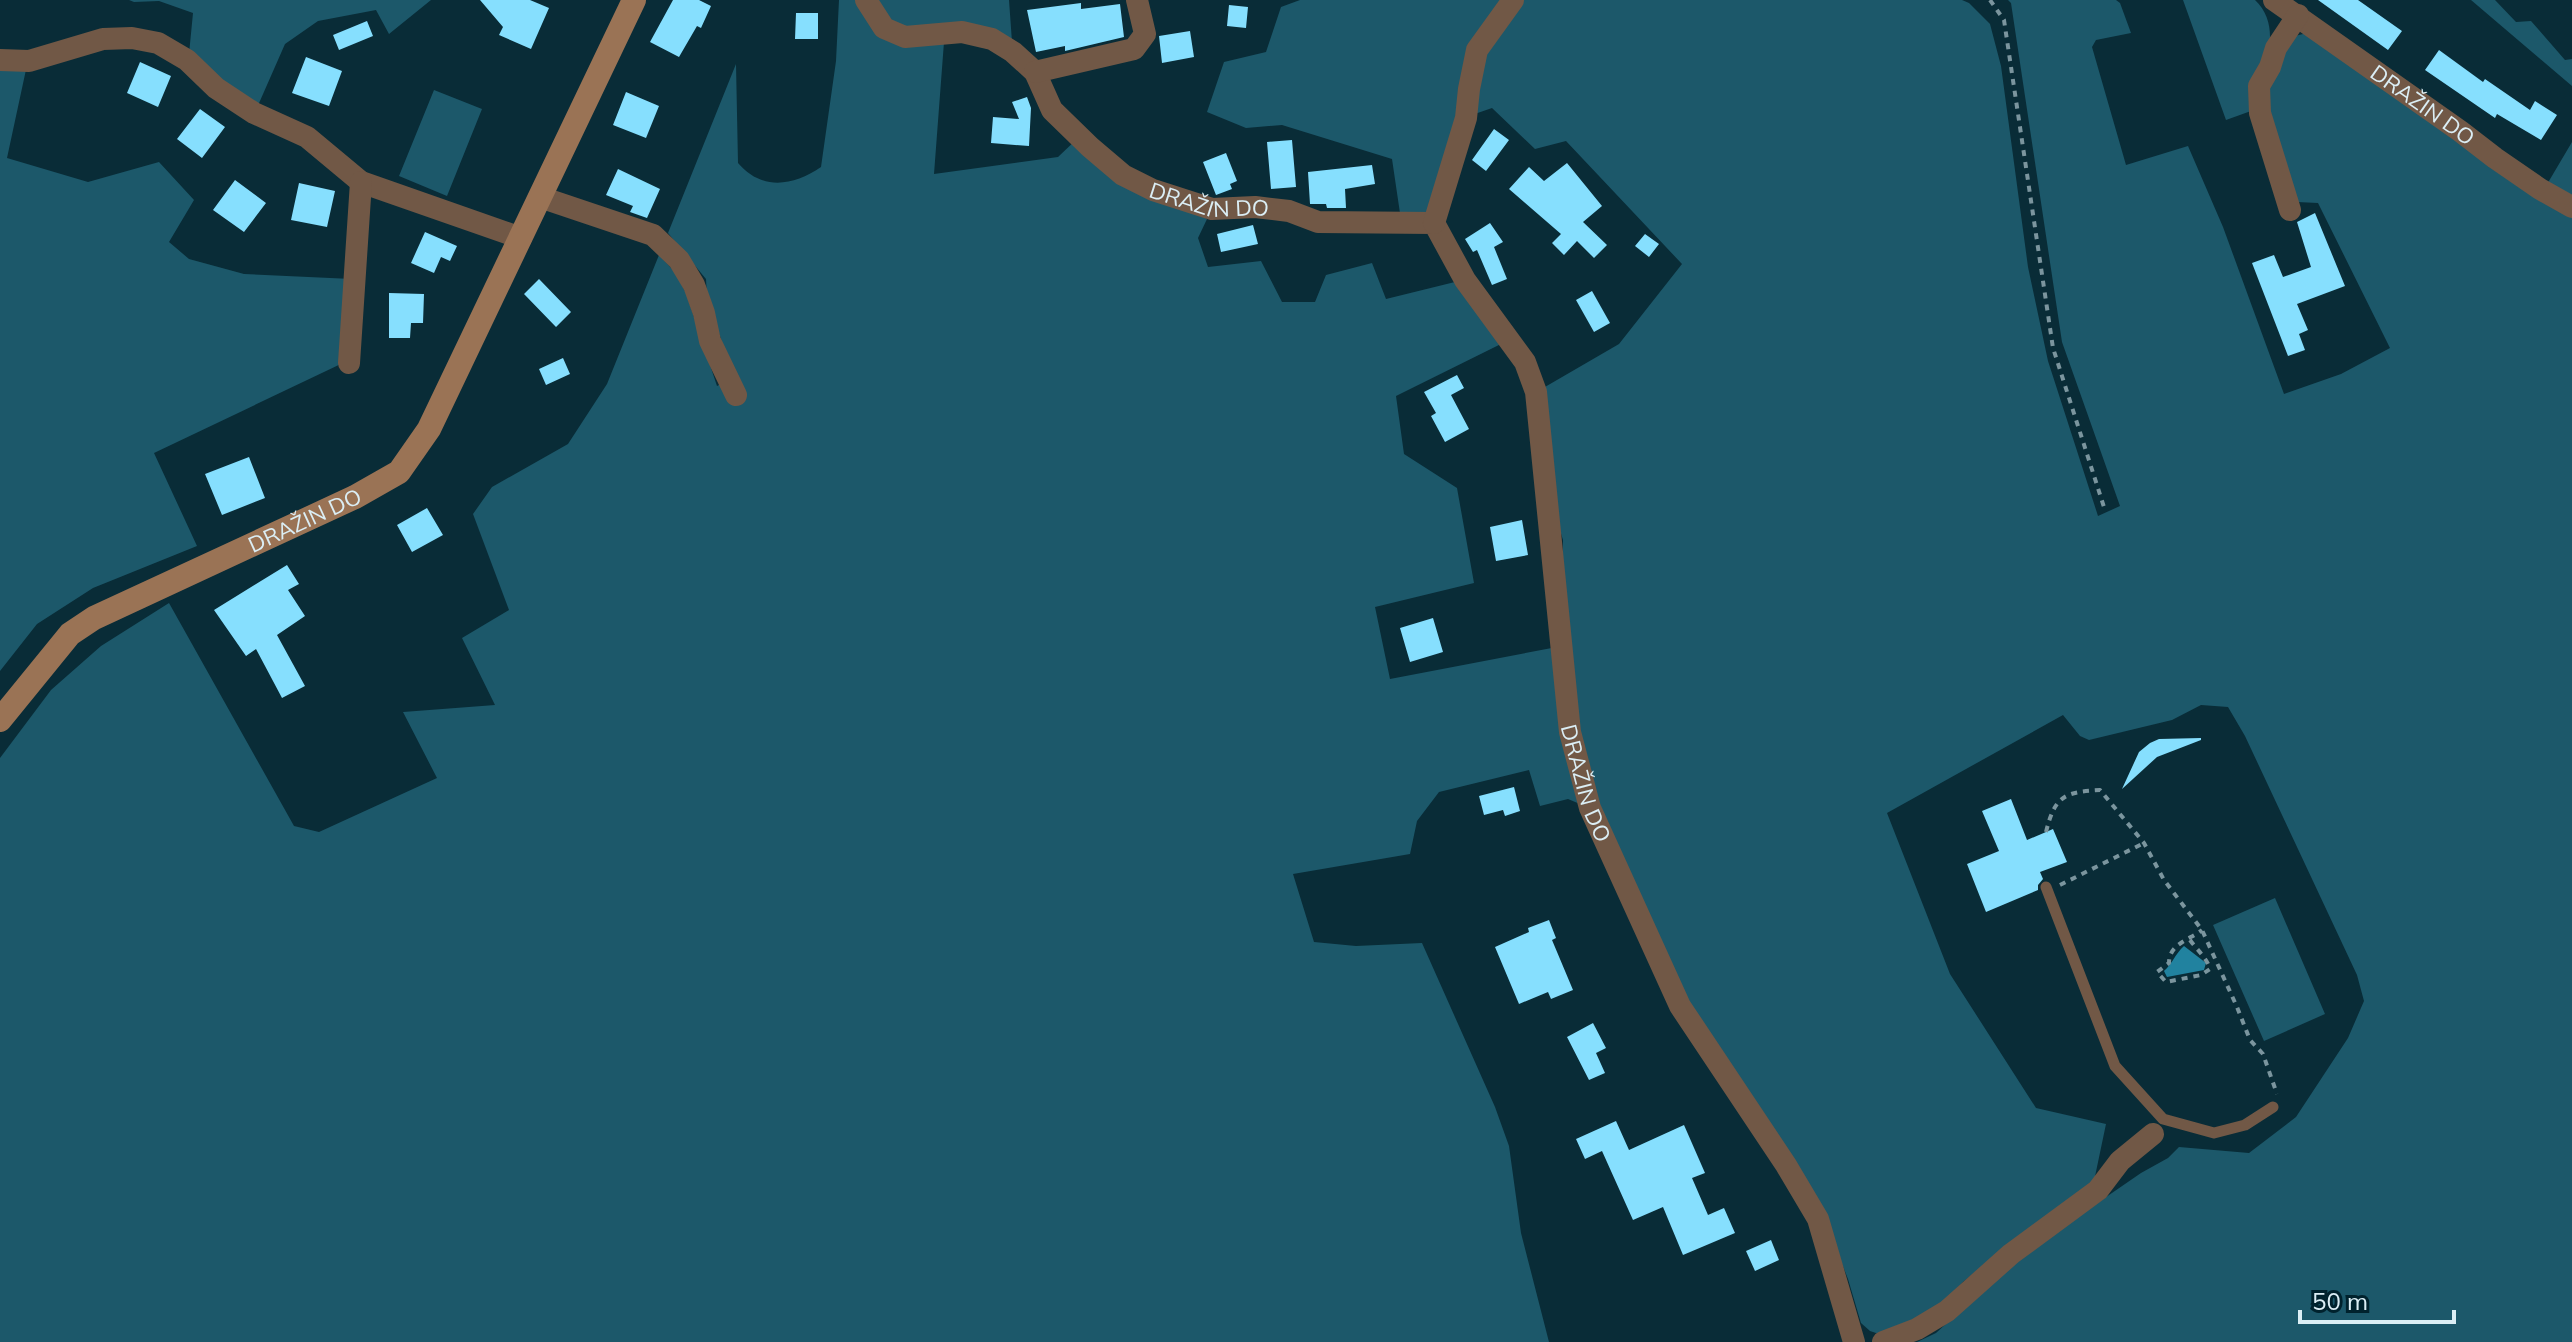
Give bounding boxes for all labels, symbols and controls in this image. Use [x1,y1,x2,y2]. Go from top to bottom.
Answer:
street label: DRAŽIN DO [2365,58,2481,151]
street label: DRAŽIN DO [1146,176,1270,223]
street label: DRAŽIN DO [244,482,366,559]
street label: DRAŽIN DO [1555,721,1618,846]
scale bar [2300,1274,2454,1324]
text: 50 m [2312,1286,2368,1316]

